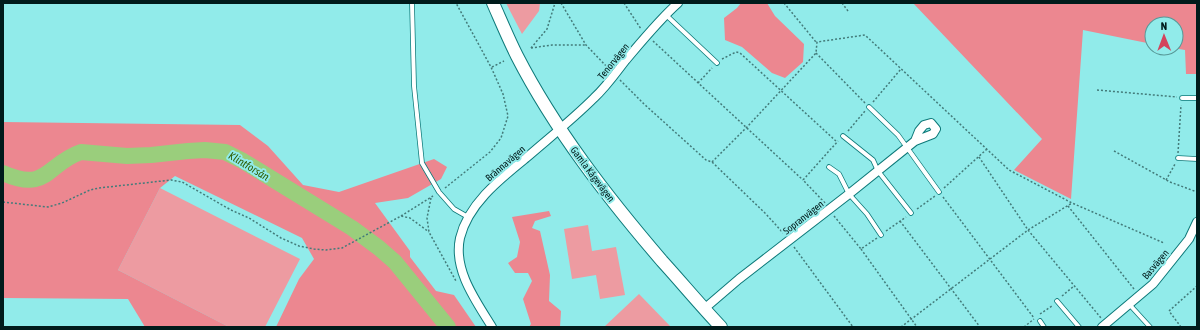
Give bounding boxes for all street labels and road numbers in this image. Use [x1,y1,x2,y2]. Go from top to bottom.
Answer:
street label: Tenorvägen [596,41,631,81]
street label: Brännavägen [483,143,527,183]
street label: Gamla Kågevägen [568,145,617,204]
street label: Sopranvägen [781,198,826,237]
street label: Basvägen [1140,247,1171,281]

